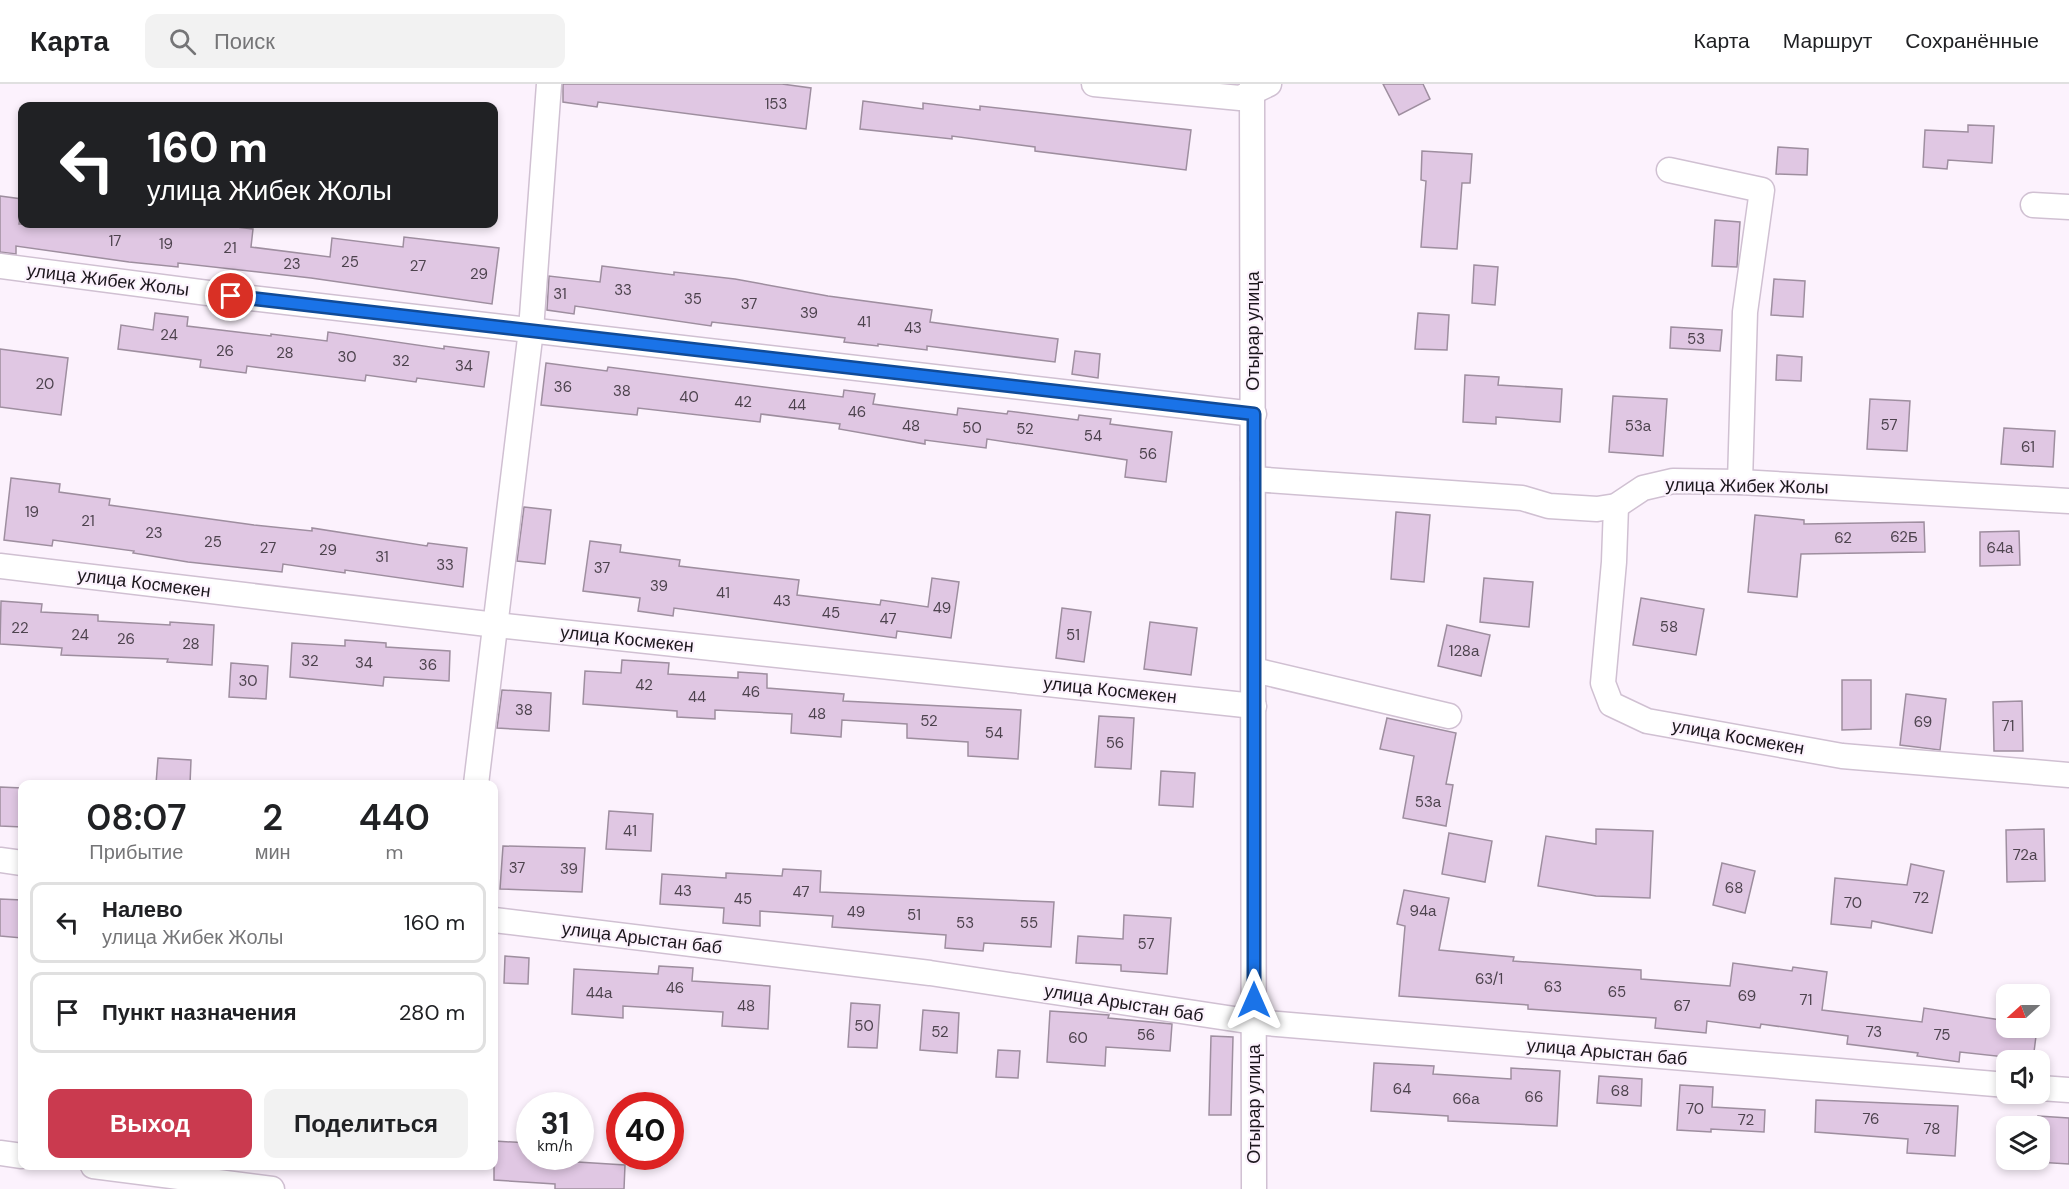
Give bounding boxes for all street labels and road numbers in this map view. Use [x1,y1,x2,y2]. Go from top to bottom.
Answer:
street label: улица Жибек Жолы [26,258,190,302]
street label: Отырар улица [1241,270,1265,391]
street label: улица Жибек Жолы [1665,473,1829,499]
street label: улица Космекен [76,563,212,603]
street label: улица Космекен [559,620,695,658]
street label: улица Космекен [1042,671,1178,709]
street label: улица Космекен [1670,714,1806,760]
street label: улица Арыстан баб [561,916,723,960]
street label: улица Арыстан баб [1042,979,1206,1027]
street label: улица Арыстан баб [1526,1033,1688,1071]
street label: Отырар улица [1242,1043,1266,1164]

